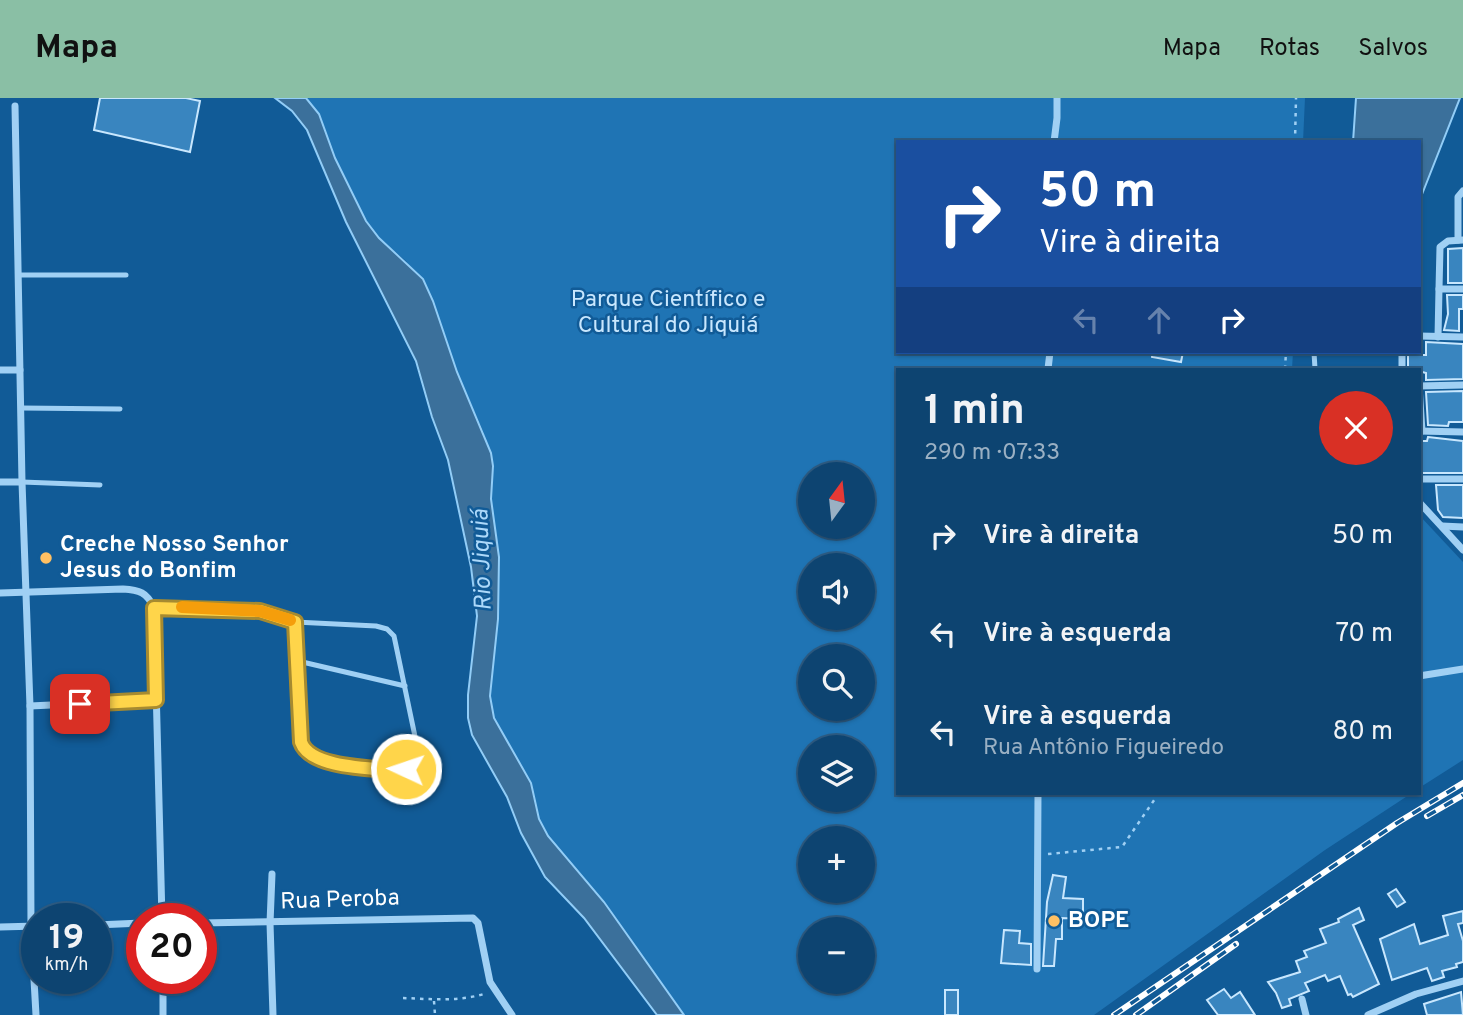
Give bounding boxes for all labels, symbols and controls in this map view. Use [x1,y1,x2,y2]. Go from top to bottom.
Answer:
text: Mapa [35,28,118,70]
text: Mapa [1163,34,1221,64]
text: Rotas [1259,34,1320,64]
text: Salvos [1358,34,1428,64]
text: 50 m [1039,163,1156,225]
icon: right [924,168,1015,259]
text: Vire à direita [1039,224,1220,264]
park label: Parque Científico e Cultural do Jiquiá [571,286,765,341]
icon: left [1067,301,1105,339]
icon: ahead [1140,301,1178,339]
icon: right [1213,301,1251,339]
text: 1 min [924,386,1025,439]
button: close [1319,391,1393,465]
text: 290 m · 07:33 [924,439,1060,468]
north arrow [798,462,875,539]
map controls [798,462,875,994]
water label: Rio Jiquiá [466,506,500,612]
icon: right [924,517,962,555]
text: Vire à direita [983,520,1139,553]
text: 50 m [1332,520,1393,553]
place label: Creche Nosso Senhor Jesus do Bonfim [60,531,289,586]
marker: Creche Nosso Senhor Jesus do Bonfim [38,550,54,566]
button: sound [798,553,875,630]
icon: left [924,615,962,653]
text: Vire à esquerda [983,618,1171,651]
text: 70 m [1335,618,1393,651]
button: search [798,644,875,721]
pin [50,674,110,734]
icon: arrive [61,685,99,723]
text: Vire à esquerda [983,701,1171,734]
icon: left [924,713,962,751]
text: 80 m [1333,716,1393,749]
position arrow [369,732,443,806]
text: Rua Antônio Figueiredo [983,734,1224,763]
button: layers [798,735,875,812]
button: + [798,826,875,903]
street label: Rua Peroba [280,884,400,918]
speed limit sign: 20 [126,903,217,994]
place label: BOPE [1068,907,1129,936]
marker: BOPE [1046,913,1062,929]
text: 19 [49,917,84,961]
button: − [798,917,875,994]
text: km/h [45,954,88,977]

